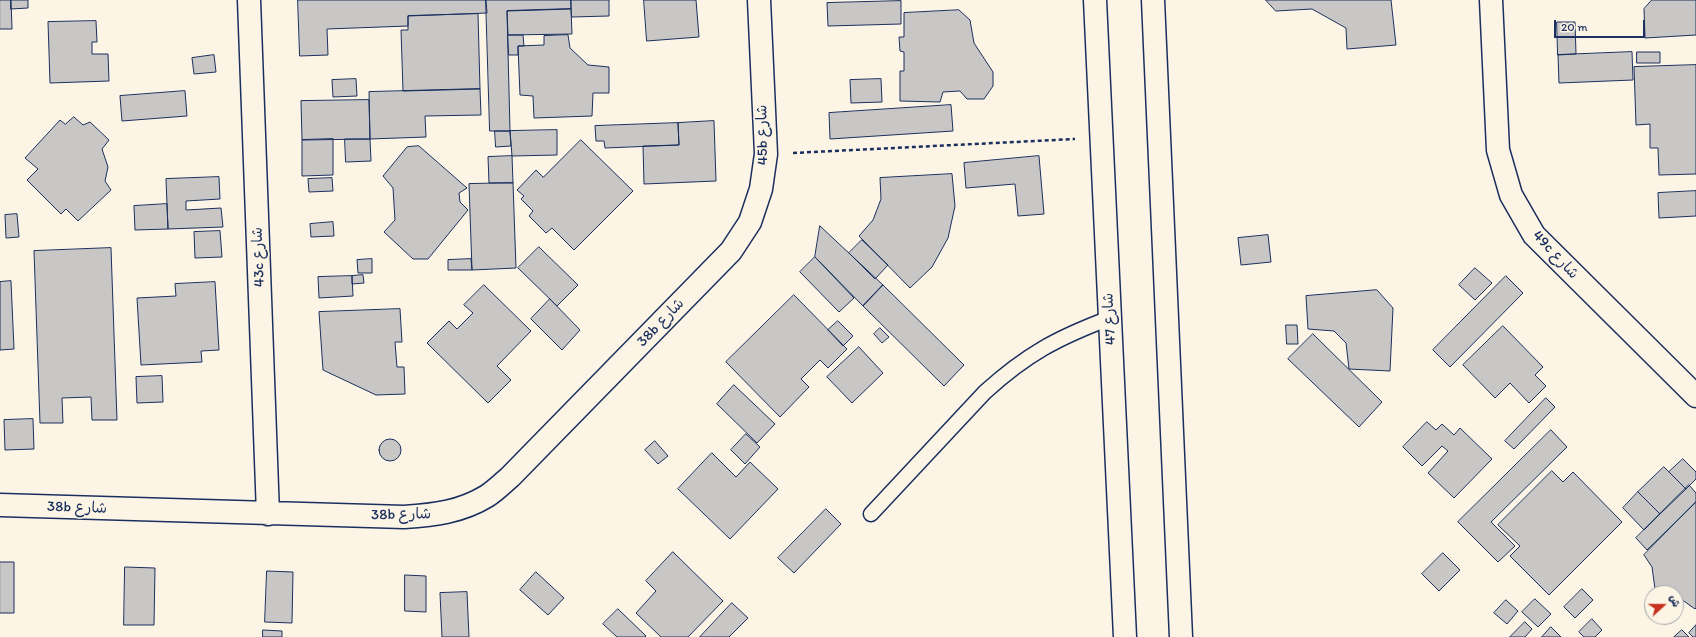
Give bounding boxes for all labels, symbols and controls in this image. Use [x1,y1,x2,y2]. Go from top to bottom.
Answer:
scale bar [1556,12,1647,38]
text: 20 m [1561,20,1588,34]
street label: 45b شارع [753,105,773,165]
street label: 43c شارع [249,227,269,287]
street label: 49c شارع [1528,227,1582,283]
street label: شارع 47 [1100,292,1120,346]
street label: 38b شارع [634,295,688,351]
street label: 38b شارع [47,498,107,518]
street label: 38b شارع [371,505,431,525]
north arrow [1644,585,1684,625]
text: ش [1666,593,1683,609]

